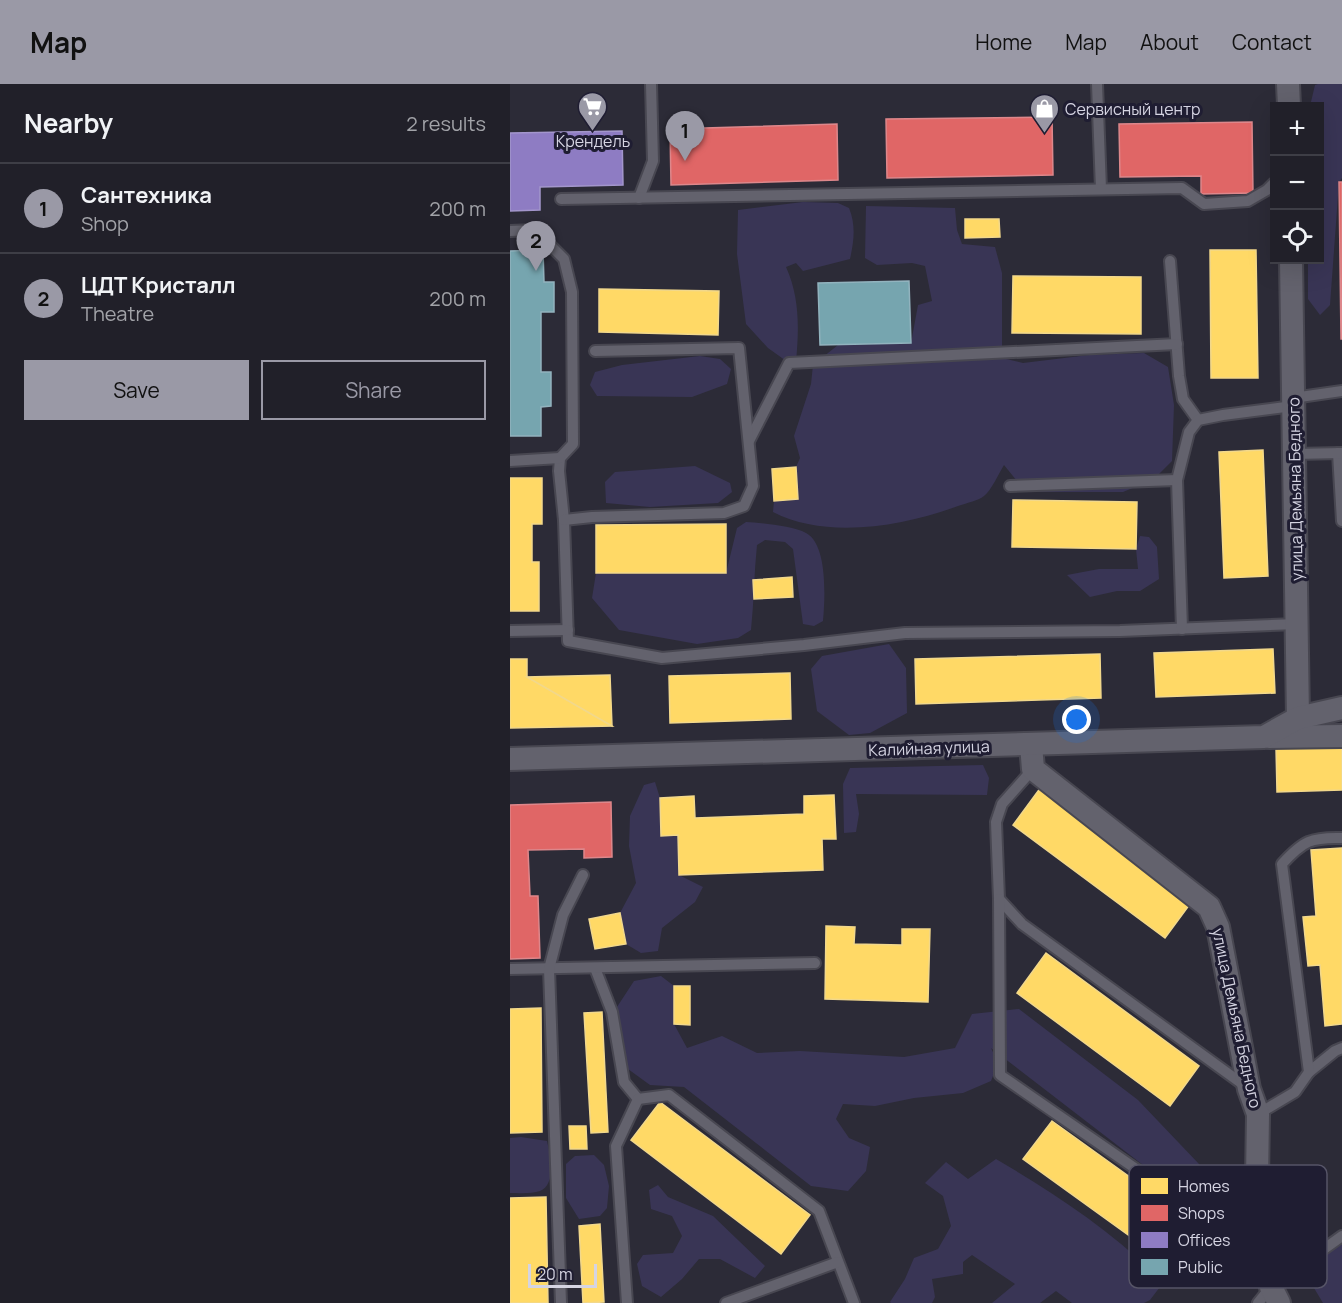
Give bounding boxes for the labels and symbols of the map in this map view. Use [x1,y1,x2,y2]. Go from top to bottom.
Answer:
supermarket icon: Крендель [577,90,609,132]
shop icon: Сервисный центр [1028,93,1060,135]
place label: Сервисный центр [1065,98,1201,120]
pin: 1 [666,112,705,161]
place label: Крендель [556,130,630,152]
pin: 2 [516,222,556,271]
street label: улица Демьяна Бедного [1282,397,1308,581]
your location [1062,705,1091,734]
street label: Калийная улица [868,735,990,761]
street label: улица Демьяна Бедного [1207,926,1267,1110]
legend [1129,1165,1327,1288]
text: Homes [1178,1175,1230,1197]
text: Shops [1178,1202,1225,1224]
text: Offices [1178,1229,1231,1251]
text: Public [1178,1256,1223,1278]
scale bar [528,1261,597,1288]

